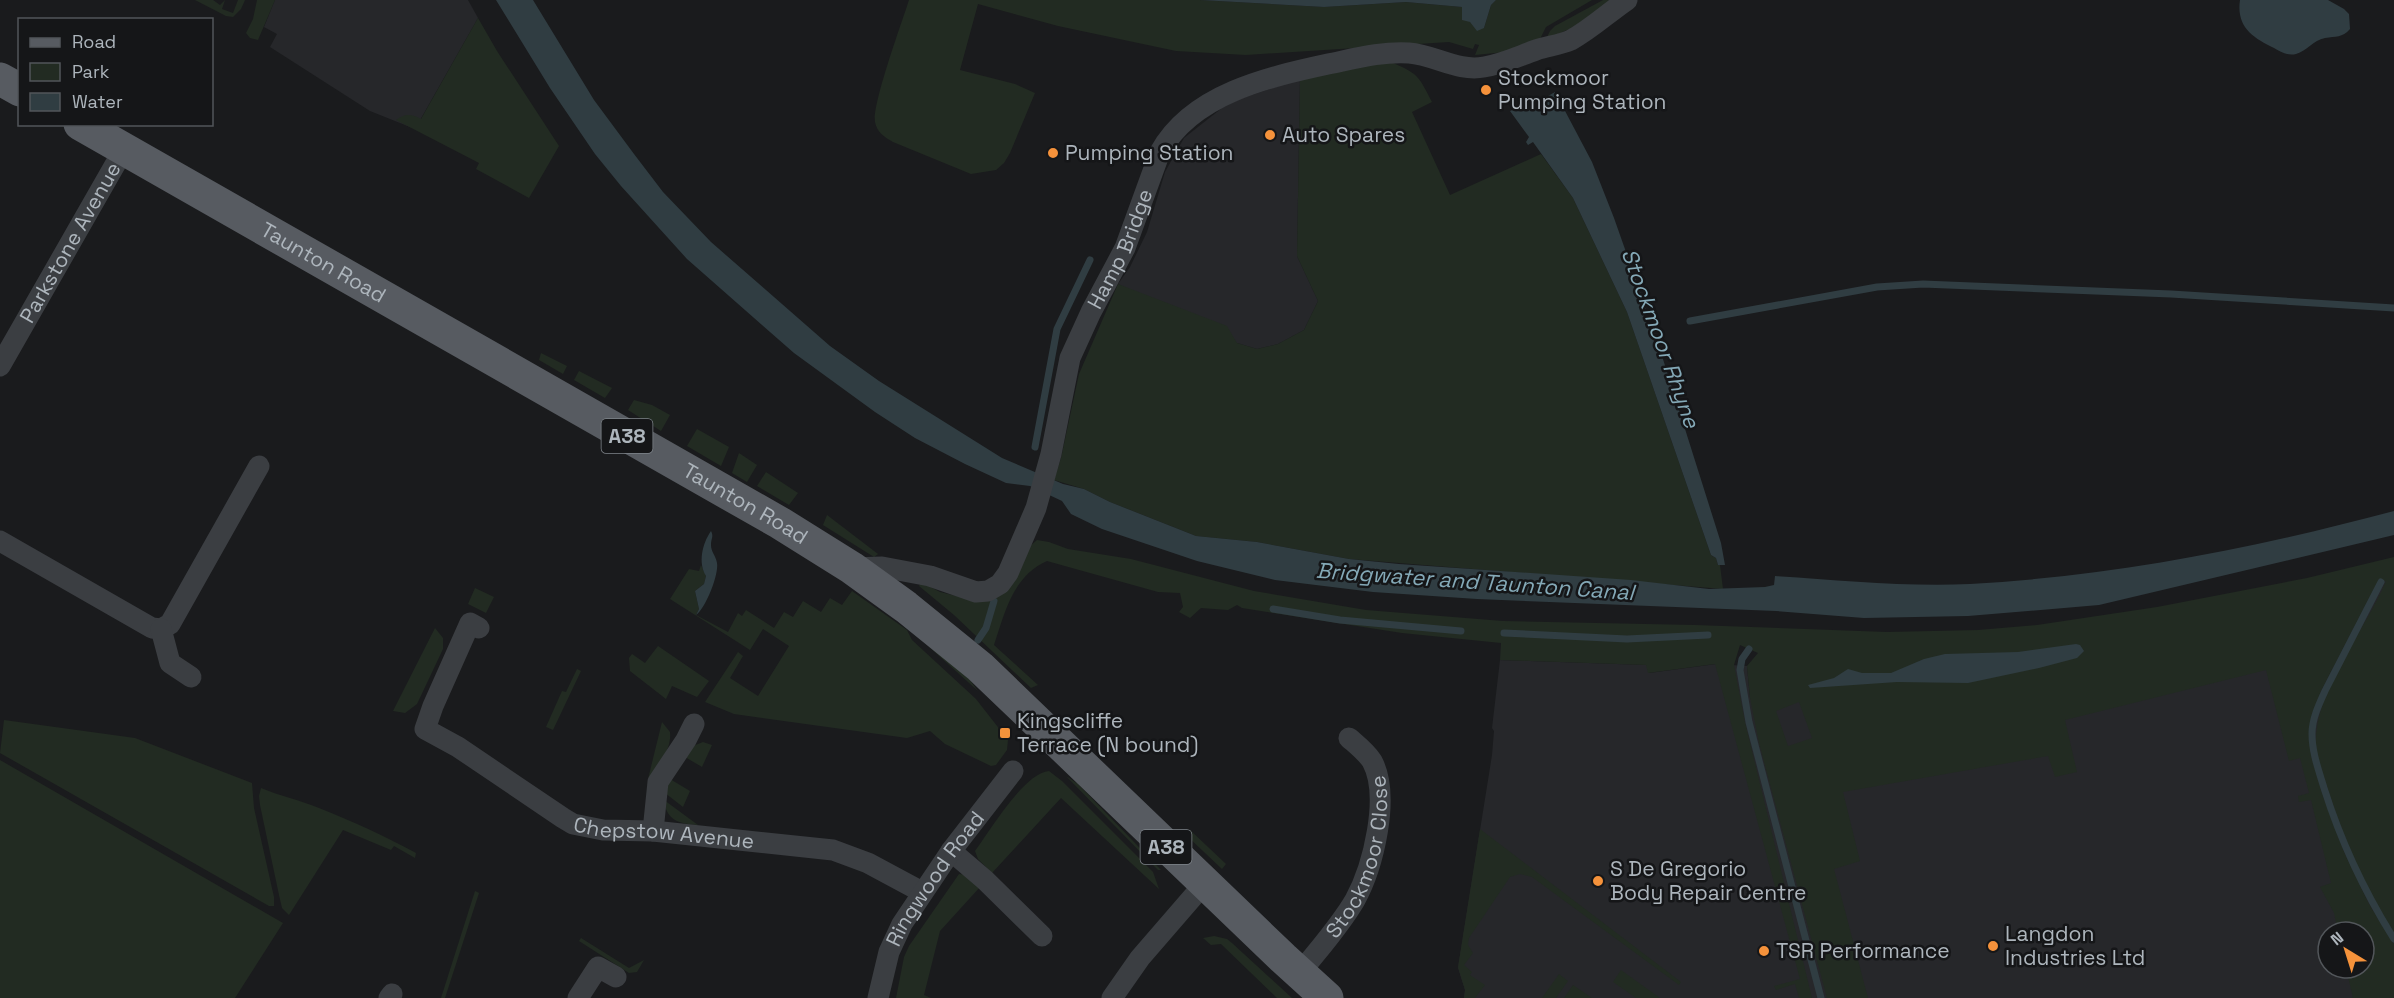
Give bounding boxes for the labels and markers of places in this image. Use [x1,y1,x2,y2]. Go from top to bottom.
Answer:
place label: Stockmoor Pumping Station [1498,64,1666,115]
marker: Stockmoor Pumping Station [1479,83,1493,97]
place label: Auto Spares [1282,121,1405,148]
marker: Auto Spares [1263,128,1277,142]
place label: Pumping Station [1065,139,1233,166]
marker: Pumping Station [1046,146,1060,160]
place label: Kingscliffe Terrace (N bound) [1017,707,1198,758]
marker: Kingscliffe Terrace (N bound) [998,726,1012,740]
place label: S De Gregorio Body Repair Centre [1610,855,1807,906]
marker: S De Gregorio Body Repair Centre [1591,874,1605,888]
place label: Langdon Industries Ltd [2005,920,2145,971]
place label: TSR Performance [1776,937,1950,964]
marker: Langdon Industries Ltd [1986,939,2000,953]
marker: TSR Performance [1757,944,1771,958]

